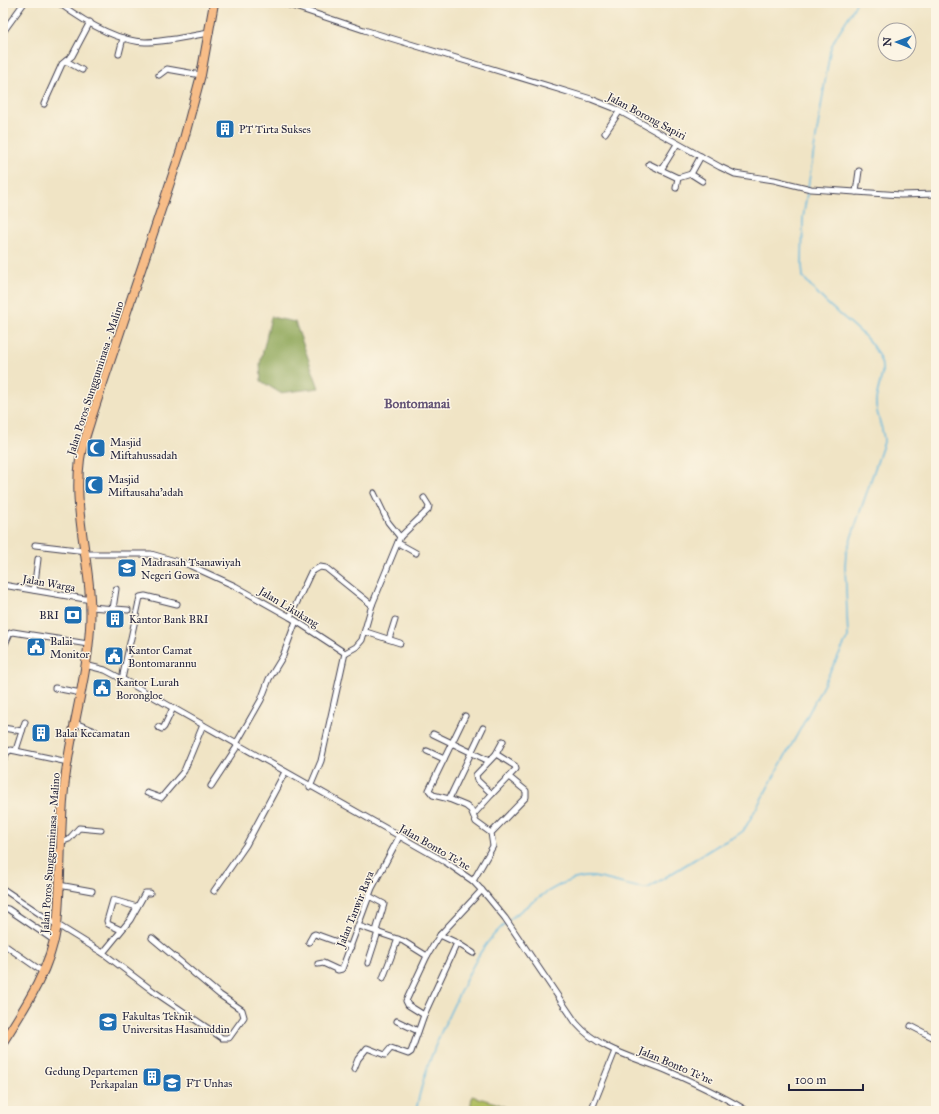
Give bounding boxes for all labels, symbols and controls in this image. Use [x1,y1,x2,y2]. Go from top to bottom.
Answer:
north arrow [877,22,917,62]
text: N [881,36,894,47]
street label: Jalan Borong Sapiri [604,90,688,144]
building icon: PT Tirta Sukses [214,118,236,140]
place label: PT Tirta Sukses [239,123,311,136]
street label: Jalan Poros Sungguminasa - Malino [64,299,128,458]
district label: Bontomanai [384,396,450,412]
place label: Masjid Miftahussadah [110,436,177,462]
mosque icon: Masjid Miftahussadah [85,437,107,459]
place label: Masjid Miftausaha'adah [108,473,183,499]
mosque icon: Masjid Miftausaha'adah [83,474,105,496]
place label: Madrasah Tsanawiyah Negeri Gowa [141,556,241,582]
school or university icon: Madrasah Tsanawiyah Negeri Gowa [116,557,138,579]
street label: Jalan Warga [20,572,77,596]
street label: Jalan Likukang [255,584,322,632]
bank icon: BRI [62,604,84,626]
building icon: Kantor Bank BRI [104,608,126,630]
place label: BRI [39,609,59,622]
place label: Kantor Bank BRI [129,613,209,626]
place label: Balai Monitor [50,635,90,661]
public building icon: Balai Monitor [25,636,47,658]
place label: Kantor Camat Bontomarannu [128,644,197,670]
public building icon: Kantor Camat Bontomarannu [103,645,125,667]
place label: Kantor Lurah Borongloe [116,676,179,702]
public building icon: Kantor Lurah Borongloe [91,677,113,699]
building icon: Balai Kecamatan [30,722,52,744]
place label: Balai Kecamatan [55,727,130,740]
street label: Jalan Poros Sungguminasa - Malino [38,772,64,935]
street label: Jalan Bonto Te'ne [396,821,473,874]
street label: Jalan Tanwir Raya [334,869,378,950]
place label: Fakultas Teknik Universitas Hasanuddin [122,1010,230,1036]
school or university icon: Fakultas Teknik Universitas Hasanuddin [97,1011,119,1033]
street label: Jalan Bonto Te'ne [635,1043,716,1088]
place label: Gedung Departemen Perkapalan [45,1065,138,1091]
building icon: Gedung Departemen Perkapalan [141,1066,163,1088]
scale bar [789,1066,863,1092]
school or university icon: FT Unhas [161,1072,183,1094]
text: 100 m [795,1073,826,1087]
place label: FT Unhas [186,1077,232,1090]

